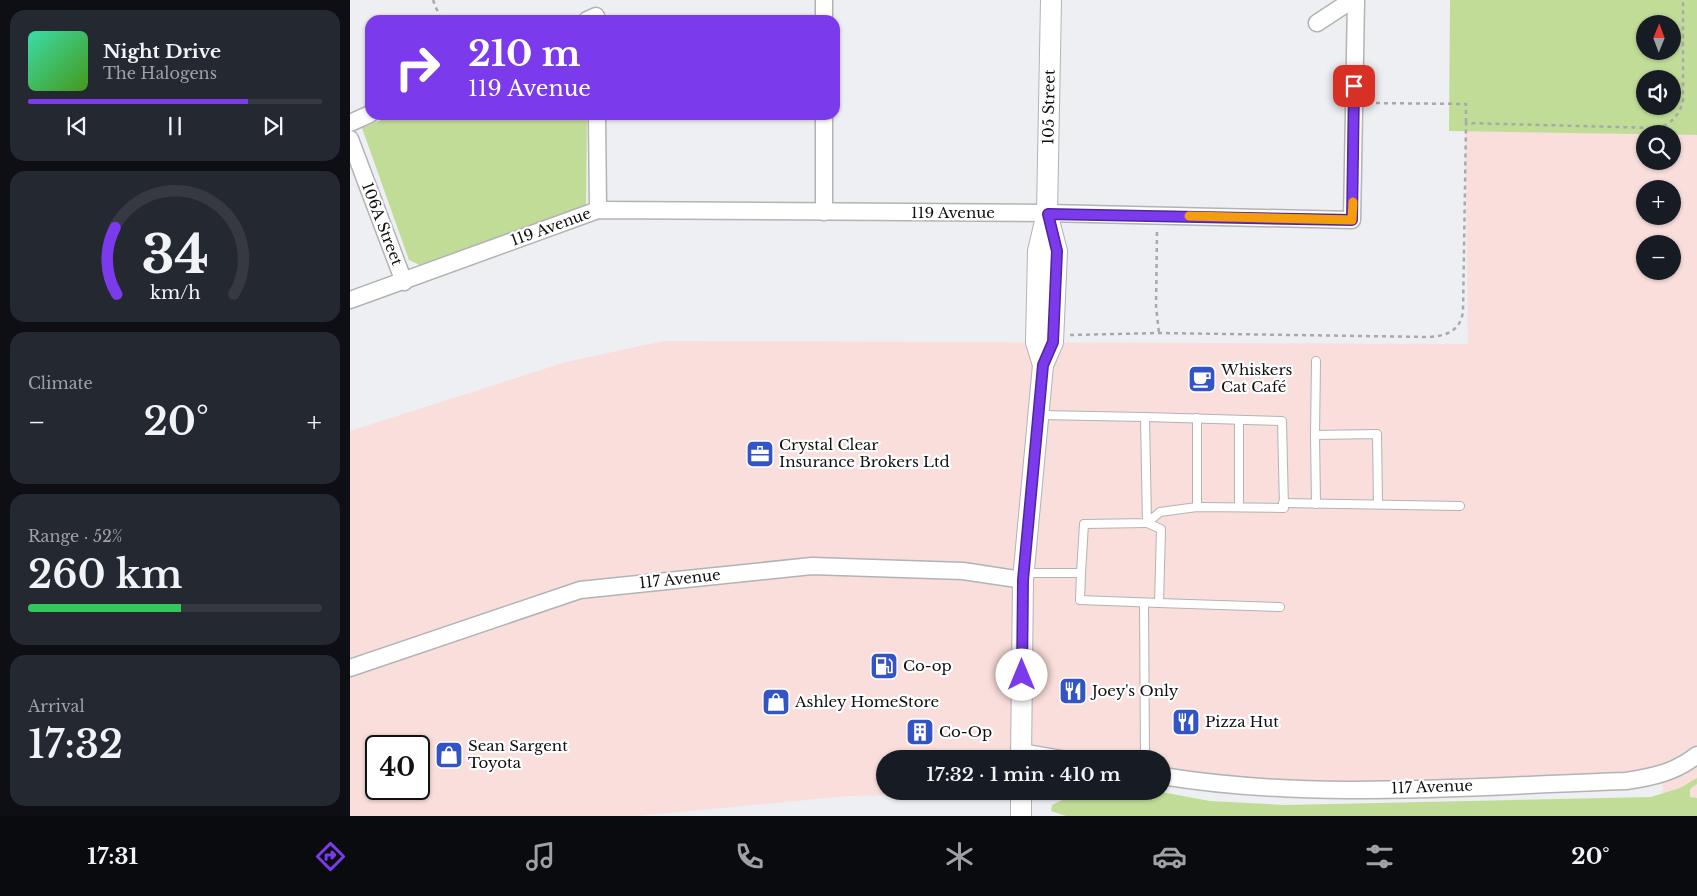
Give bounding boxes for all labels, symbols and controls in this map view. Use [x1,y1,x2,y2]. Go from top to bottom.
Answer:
north arrow [1636,15,1681,60]
map controls [1636,15,1681,280]
text: 210 m [468,32,581,75]
icon: right [385,35,450,100]
text: Night Drive [103,40,221,63]
text: The Halogens [103,63,217,83]
pin [1333,65,1375,107]
street label: 105 Street [1038,69,1059,145]
button: sound [1636,70,1681,115]
icon: arrive [1340,72,1368,100]
text: 119 Avenue [468,75,591,102]
icon: previous [63,112,91,140]
icon: pause [161,112,189,140]
icon: next [259,112,287,140]
button: search [1636,125,1681,170]
street label: 106A Street [358,180,407,268]
button: + [1636,180,1681,225]
street label: 119 Avenue [508,203,593,250]
street label: 119 Avenue [911,203,995,222]
text: 34 [141,223,209,287]
button: − [1636,235,1681,280]
text: km/h [150,282,200,304]
place label: Whiskers Cat Café [1220,360,1293,396]
cafe icon: Whiskers Cat Café [1187,364,1217,394]
text: Climate [28,373,93,393]
text: 20° [143,398,209,445]
text: − [28,405,46,440]
text: + [307,405,322,440]
place label: Crystal Clear Insurance Brokers Ltd [779,435,950,471]
office icon: Crystal Clear Insurance Brokers Ltd [745,439,775,469]
text: Range · 52% [28,526,123,546]
text: 260 km [28,551,182,598]
street label: 117 Avenue [638,565,722,592]
position arrow [995,648,1047,700]
fuel station icon: Co-op [869,651,899,681]
place label: Co-op [903,656,952,675]
restaurant icon: Joey's Only [1058,676,1088,706]
place label: Joey's Only [1090,681,1179,700]
shop icon: Ashley HomeStore [761,687,791,717]
place label: Ashley HomeStore [794,692,939,711]
text: Arrival [28,696,85,716]
restaurant icon: Pizza Hut [1171,707,1201,737]
place label: Pizza Hut [1205,712,1279,731]
building icon: Co-Op [905,717,935,747]
text: 17:32 [28,721,123,768]
place label: Co-Op [939,722,992,741]
speed limit sign: 40 [365,735,430,800]
place label: Sean Sargent Toyota [468,736,568,772]
shop icon: Sean Sargent Toyota [434,740,464,770]
text: 17:32 · 1 min · 410 m [926,763,1121,786]
street label: 117 Avenue [1391,776,1473,797]
icon: directions [313,839,348,874]
icon: music [523,839,558,874]
icon: phone [732,839,767,874]
icon: climate [942,839,977,874]
icon: car [1152,839,1187,874]
icon: filters [1362,839,1397,874]
text: 17:31 [87,843,138,870]
text: 20° [1571,843,1610,870]

